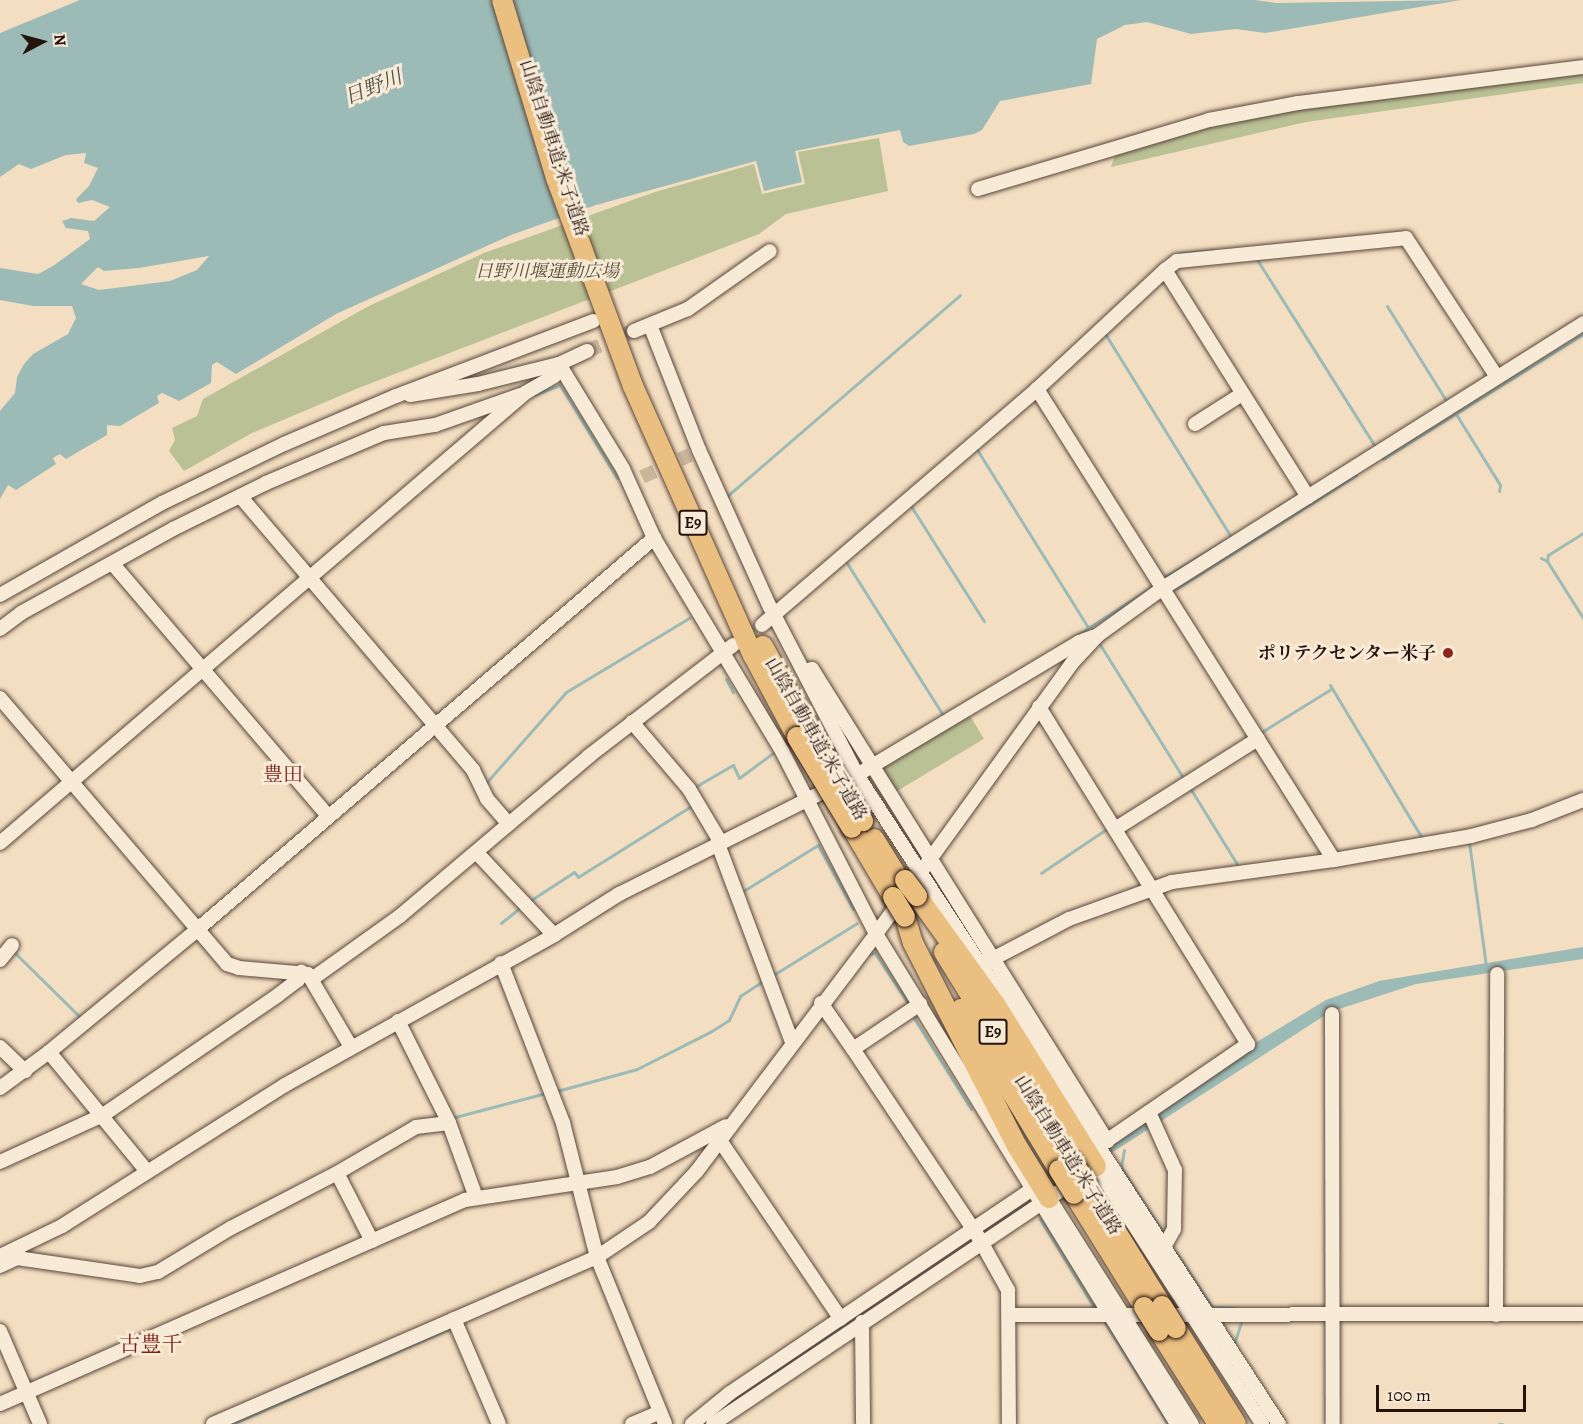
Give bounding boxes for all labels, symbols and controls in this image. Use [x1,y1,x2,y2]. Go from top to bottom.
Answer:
north arrow [12,12,72,72]
text: N [48,33,71,47]
street label: 山陰自動車道;米子道路 [515,57,593,239]
water label: 日野川 [341,65,405,109]
park label: 日野川堰運動広場 [475,260,619,282]
road number: E9 [678,510,708,536]
place label: ポリテクセンター米子 [1256,642,1436,664]
marker: ポリテクセンター米子 [1441,646,1455,660]
street label: 山陰自動車道;米子道路 [761,654,871,824]
district label: 豊田 [263,762,303,786]
road number: E9 [978,1019,1008,1045]
street label: 山陰自動車道;米子道路 [1010,1071,1126,1239]
district label: 古豊千 [120,1331,182,1357]
scale bar [1379,1373,1529,1411]
text: 100 m [1387,1383,1431,1407]

